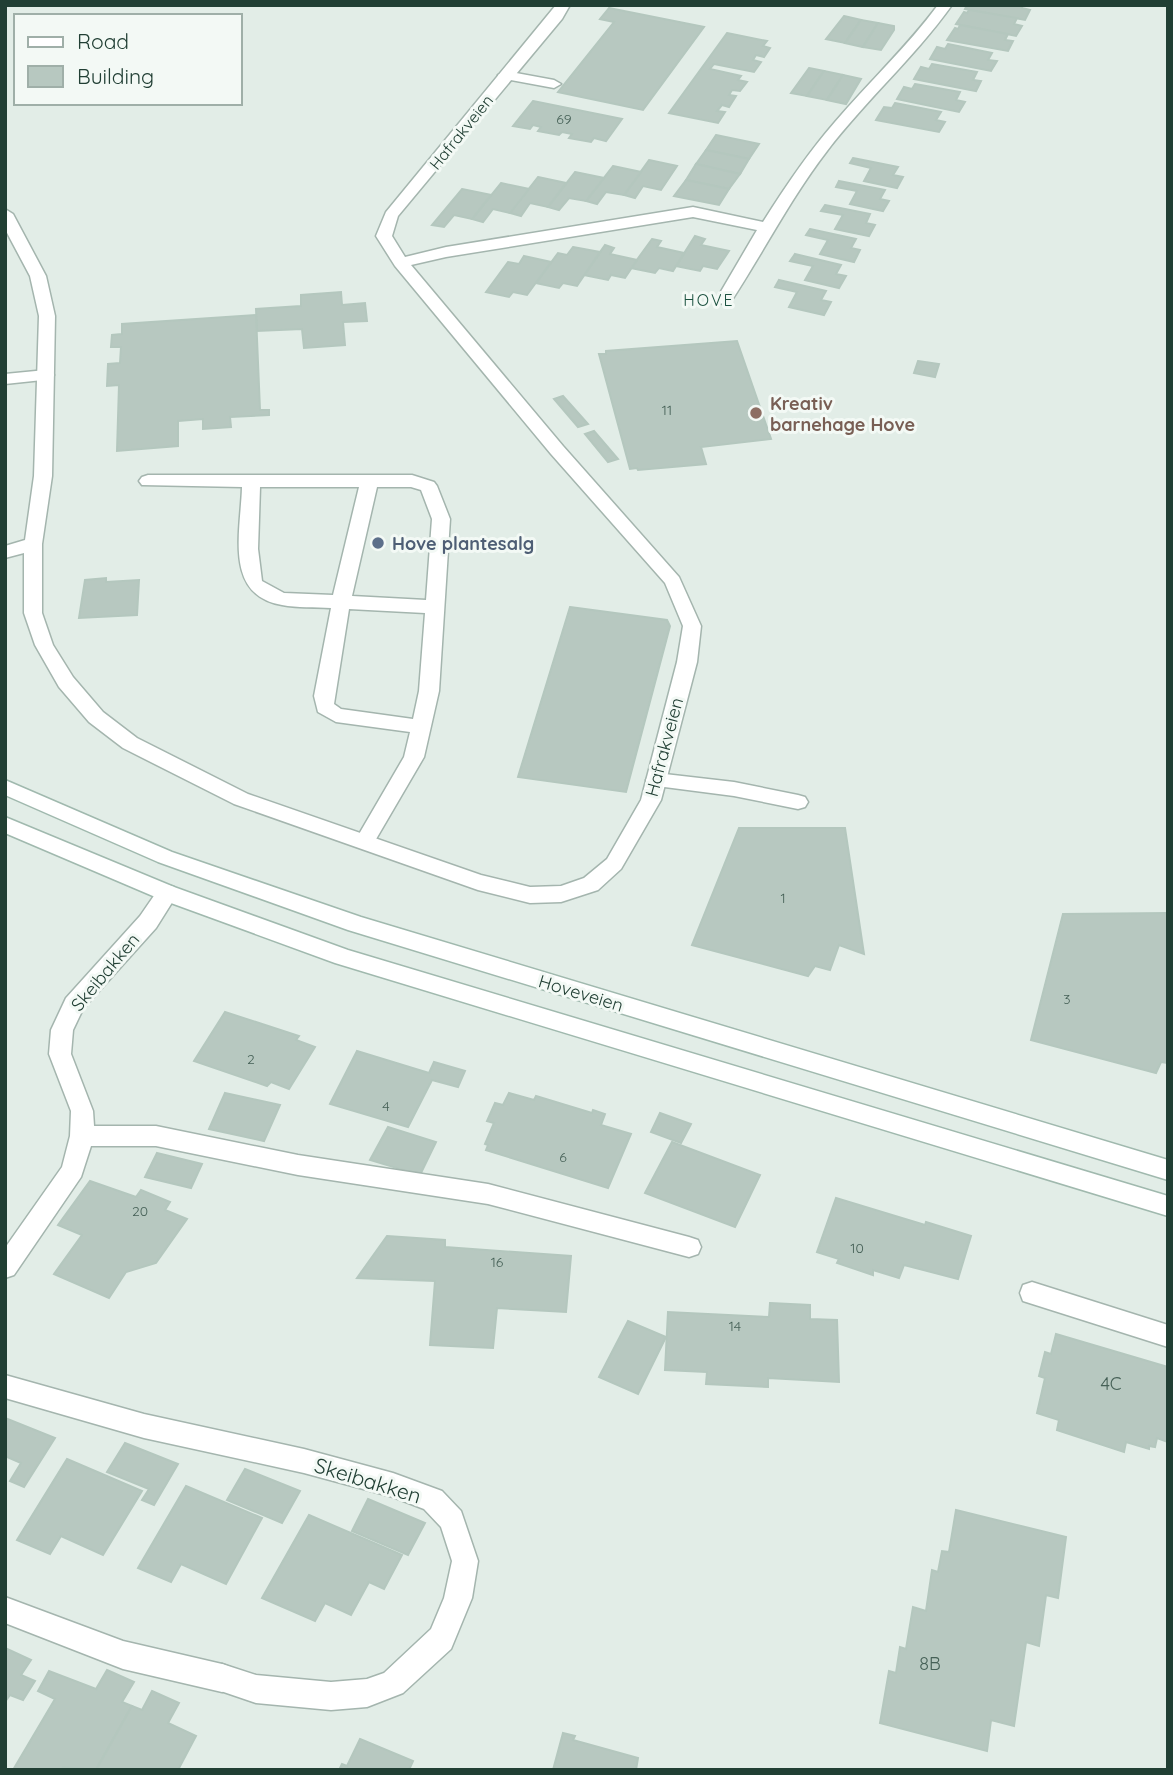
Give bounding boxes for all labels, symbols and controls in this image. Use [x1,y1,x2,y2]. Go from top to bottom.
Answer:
legend [14,14,242,105]
text: Road [77,28,129,54]
text: Building [77,63,154,89]
street label: Hafrakveien [425,91,497,173]
house number: 69 [556,110,572,128]
district label: HOVE [683,290,735,310]
place label: Kreativ barnehage Hove [770,392,915,436]
house number: 11 [662,401,672,419]
marker: Kreativ barnehage Hove [748,405,764,421]
place label: Hove plantesalg [392,532,534,555]
marker: Hove plantesalg [370,535,386,551]
street label: Hafrakveien [640,695,688,799]
house number: 1 [780,889,786,907]
street label: Skeibakken [66,928,144,1016]
street label: Hoveveien [536,969,626,1017]
house number: 3 [1063,990,1071,1008]
house number: 2 [247,1050,255,1068]
house number: 4 [382,1097,390,1115]
house number: 6 [559,1148,567,1166]
house number: 20 [132,1202,148,1220]
house number: 10 [850,1239,864,1257]
house number: 16 [491,1253,504,1271]
house number: 14 [729,1317,741,1335]
house number: 4C [1100,1372,1122,1395]
street label: Skeibakken [311,1451,425,1509]
house number: 8B [919,1652,941,1675]

